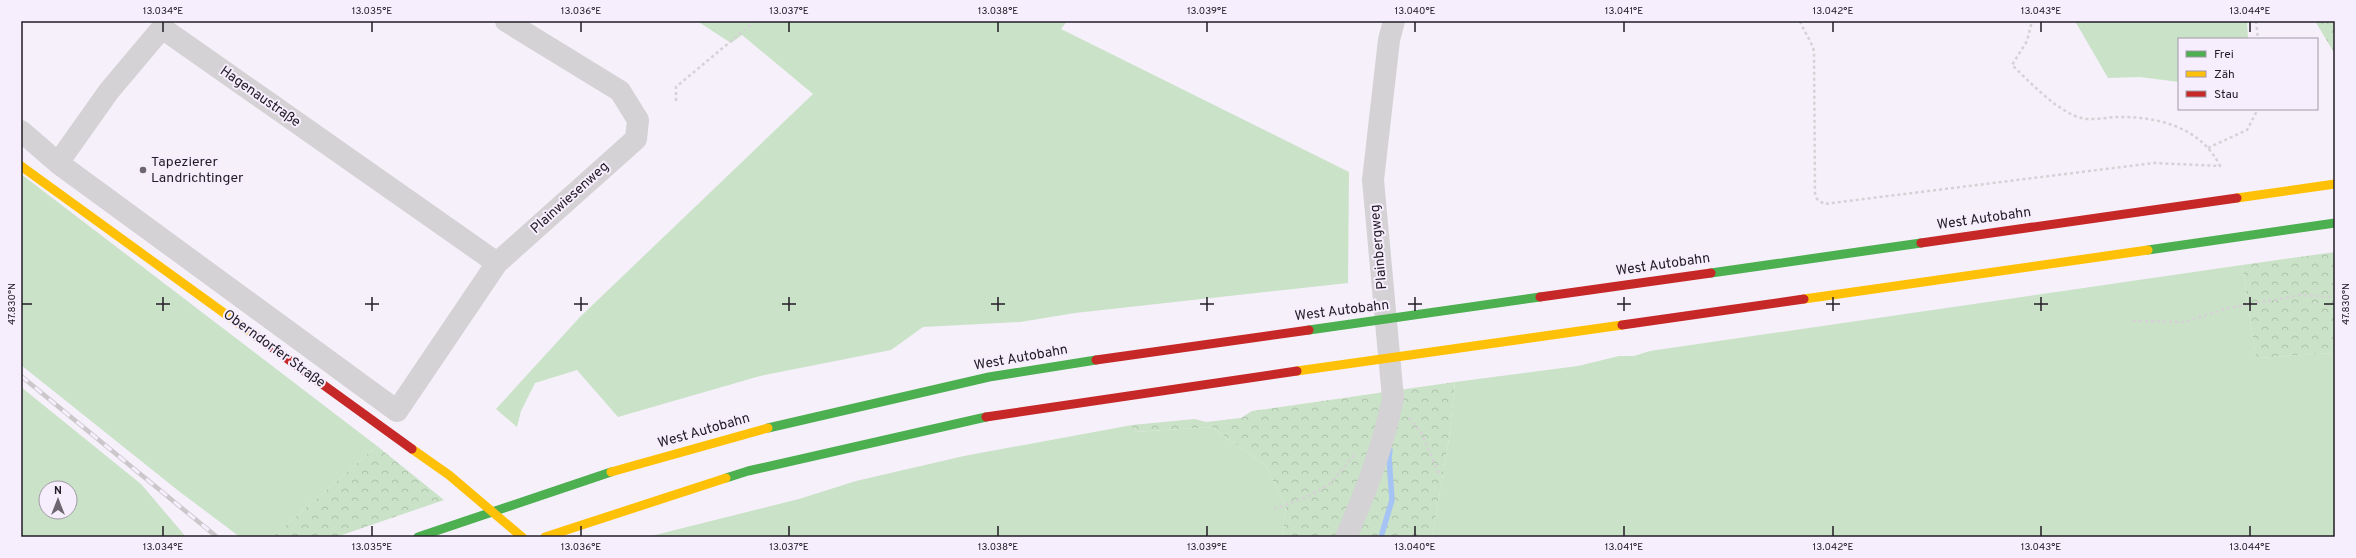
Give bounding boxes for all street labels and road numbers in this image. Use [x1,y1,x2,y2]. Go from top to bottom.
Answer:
street label: Hagenaustraße [216,63,304,131]
street label: Plainwiesenweg [527,158,613,238]
street label: Plainbergweg [1367,204,1391,290]
street label: West Autobahn [1936,204,2032,234]
street label: West Autobahn [1615,250,1711,280]
street label: West Autobahn [1294,297,1390,325]
street label: Oberndorfer Straße [220,306,328,392]
street label: West Autobahn [973,341,1069,375]
street label: West Autobahn [656,410,752,452]

